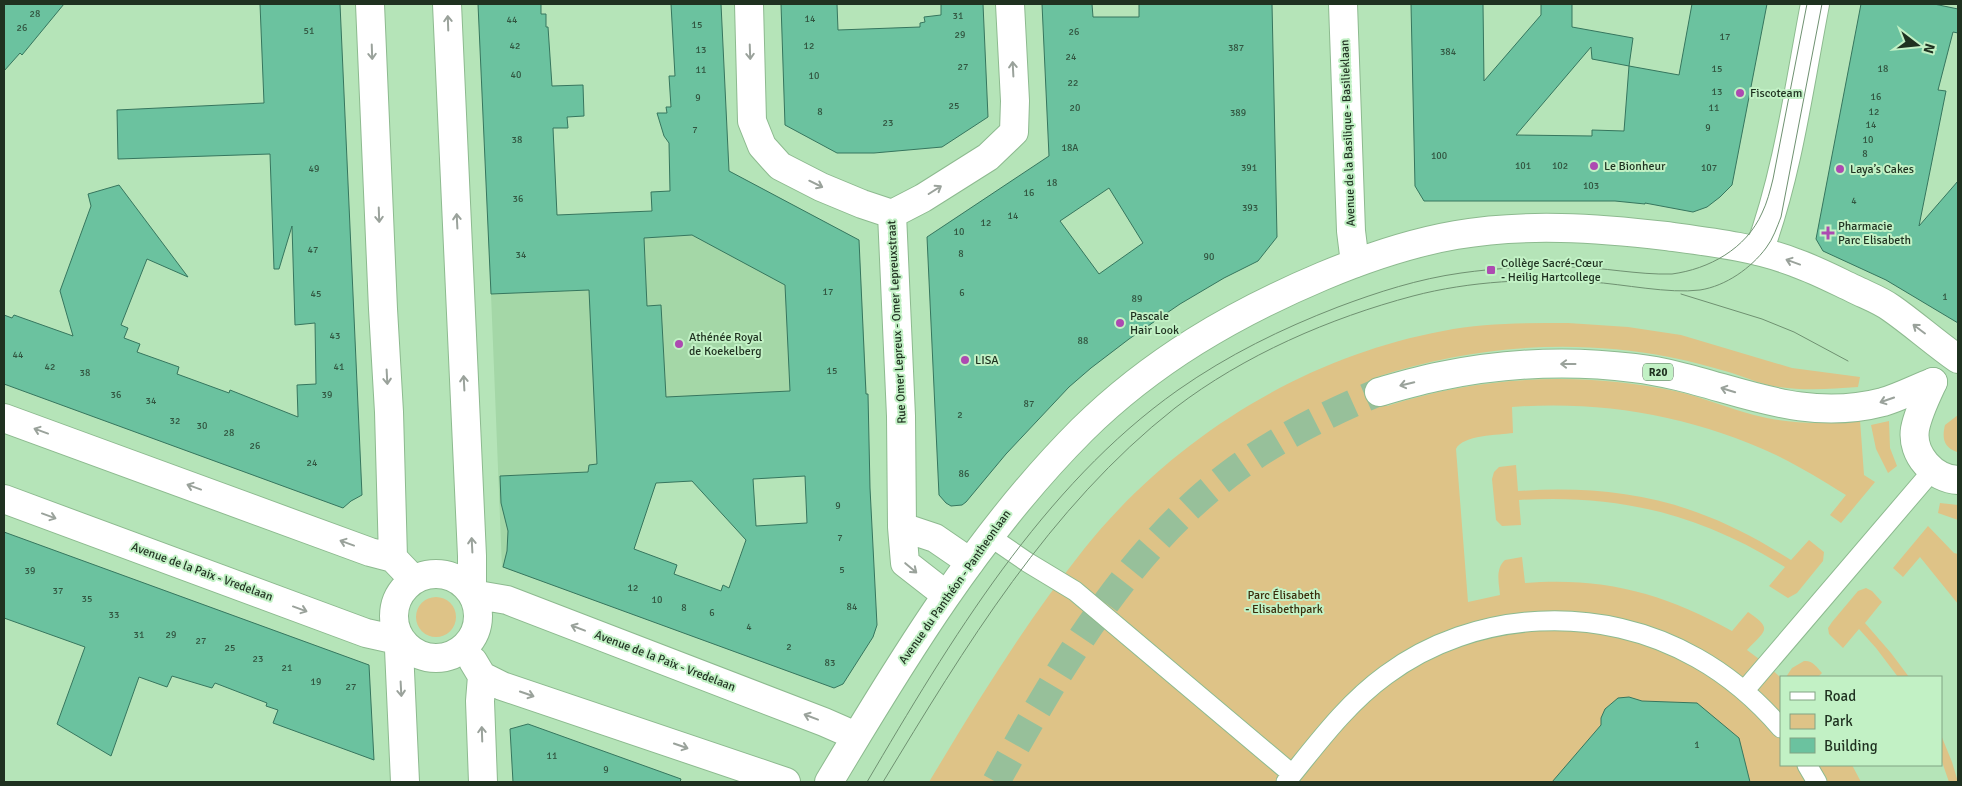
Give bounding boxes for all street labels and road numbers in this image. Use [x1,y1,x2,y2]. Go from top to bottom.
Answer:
street label: Avenue de la Basilique - Basilieklaan [1337,39,1359,227]
street label: Rue Omer Lepreux - Omer Lepreuxstraat [884,220,910,424]
road number: R20 [1643,364,1673,381]
street label: Avenue du Panthéon - Pantheonlaan [896,507,1014,667]
street label: Avenue de la Paix - Vredelaan [129,539,275,605]
street label: Avenue de la Paix - Vredelaan [592,627,738,695]

